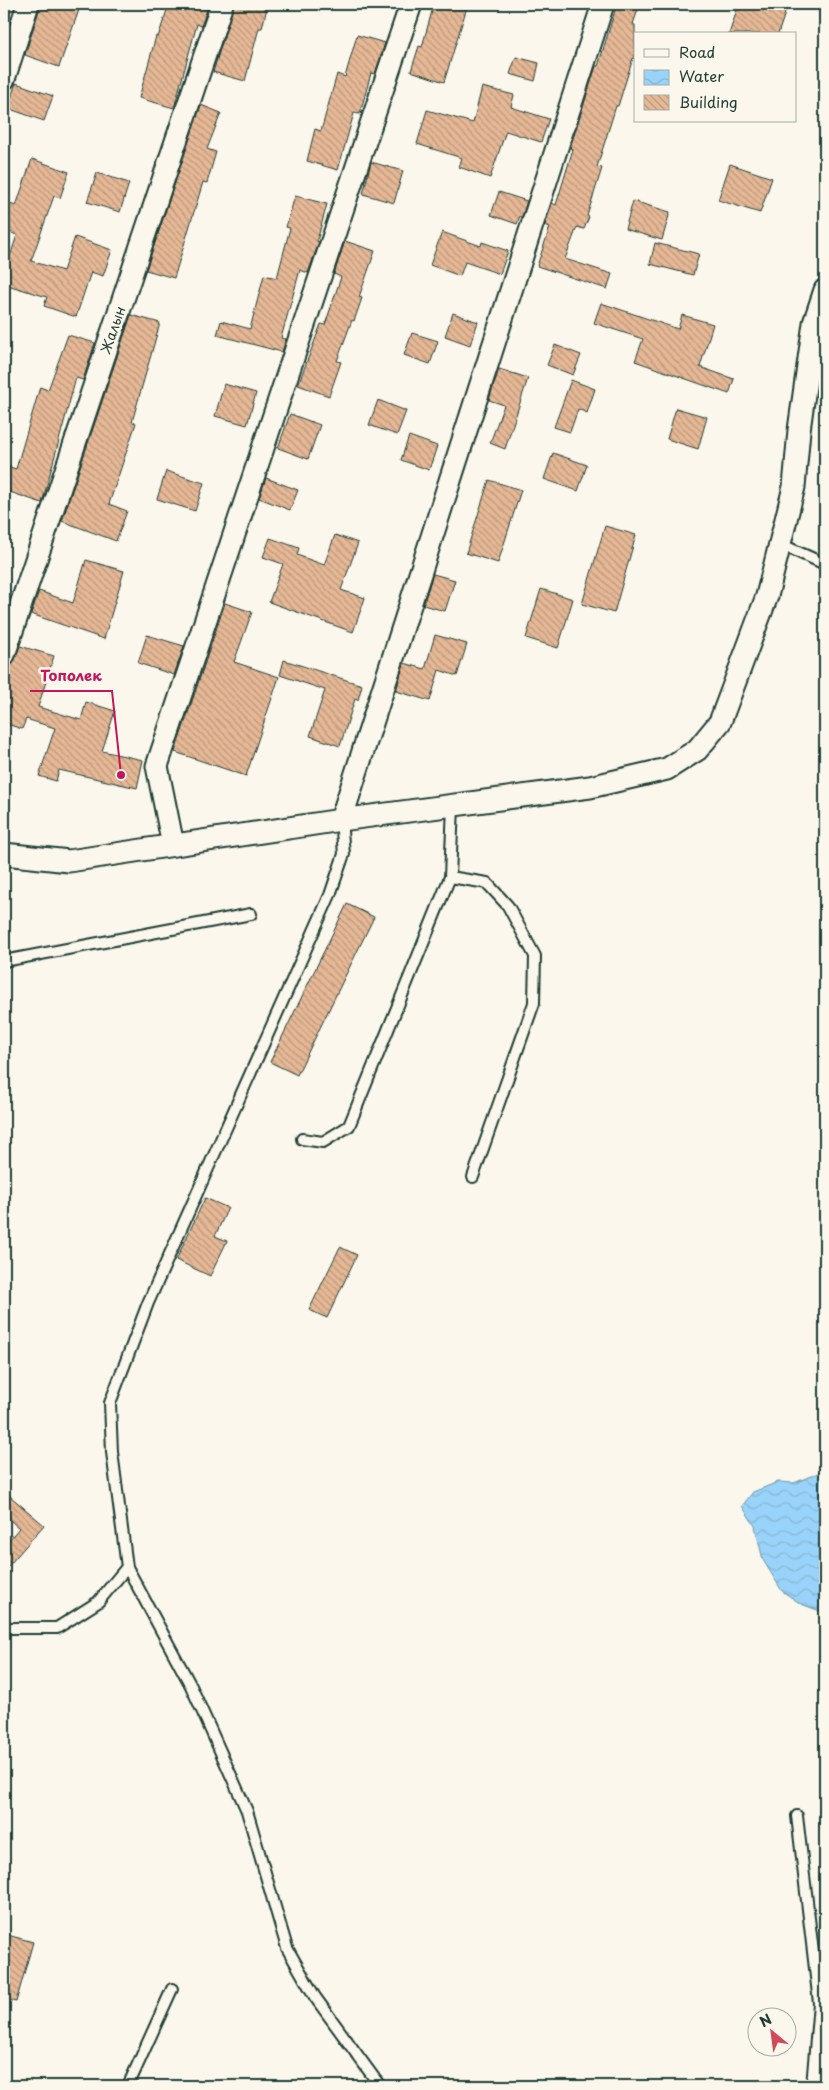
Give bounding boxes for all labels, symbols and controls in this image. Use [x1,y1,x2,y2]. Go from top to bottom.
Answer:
legend [634,32,796,122]
text: Road [679,40,715,63]
text: Water [679,64,724,87]
text: Building [679,90,738,113]
street label: Жалын [95,303,130,356]
callout: Тополек [30,661,112,691]
text: Тополек [40,663,102,686]
north arrow [746,2008,796,2058]
text: N [756,2008,775,2032]

